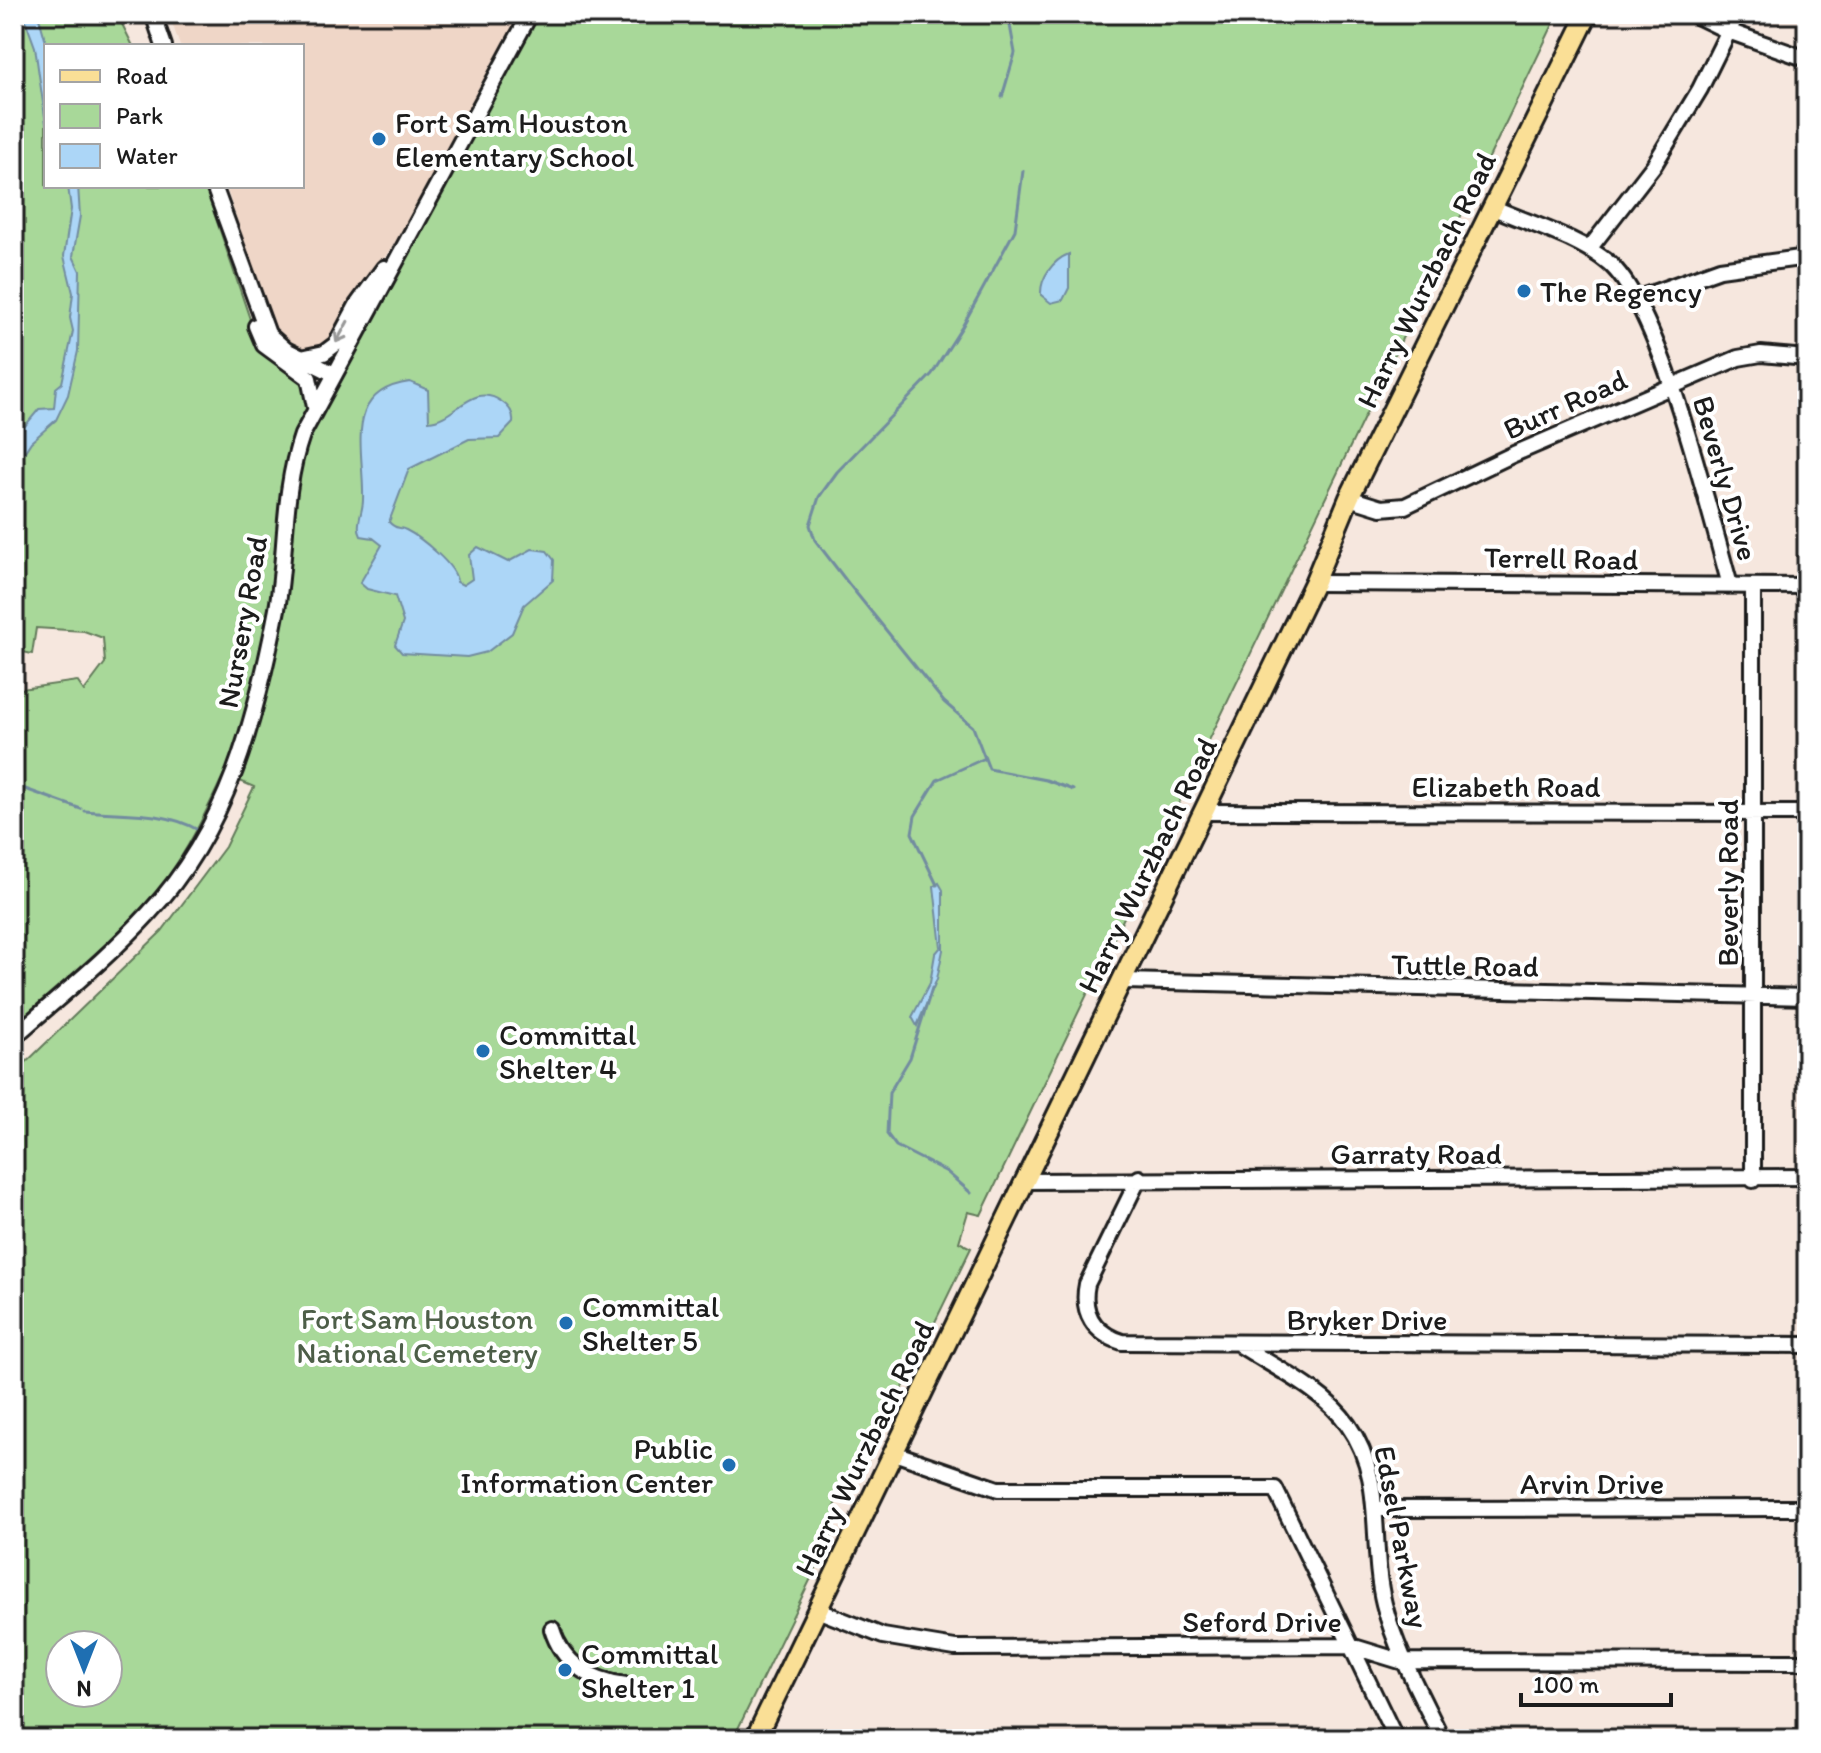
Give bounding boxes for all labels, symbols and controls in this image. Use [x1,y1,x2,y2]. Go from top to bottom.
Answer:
legend [44,44,304,188]
text: Road [116,61,168,90]
text: Park [116,101,163,130]
place label: Fort Sam Houston Elementary School [395,104,635,175]
marker: Fort Sam Houston Elementary School [370,130,388,148]
text: Water [116,141,178,170]
street label: Harry Wurzbach Road [1348,146,1504,414]
place label: The Regency [1540,273,1702,310]
marker: The Regency [1515,282,1533,300]
one-way arrow [334,320,349,344]
street label: Burr Road [1497,360,1633,448]
street label: Beverly Drive [1685,391,1767,565]
street label: Nursery Road [209,533,275,711]
street label: Terrell Road [1483,538,1639,578]
street label: Harry Wurzbach Road [1069,731,1225,999]
street label: Elizabeth Road [1411,768,1601,805]
street label: Beverly Road [1709,799,1746,967]
street label: Tuttle Road [1391,945,1539,985]
place label: Committal Shelter 4 [499,1016,637,1087]
marker: Committal Shelter 4 [474,1042,492,1060]
street label: Garraty Road [1330,1135,1502,1172]
place label: Committal Shelter 5 [582,1288,720,1359]
park label: Fort Sam Houston National Cemetery [296,1300,538,1371]
street label: Bryker Drive [1286,1301,1448,1338]
marker: Committal Shelter 5 [557,1314,575,1332]
street label: Harry Wurzbach Road [786,1314,942,1582]
place label: Public Information Center [460,1430,713,1501]
street label: Edsel Parkway [1366,1443,1438,1631]
marker: Public Information Center [720,1456,738,1474]
street label: Arvin Drive [1520,1465,1664,1502]
street label: Seford Drive [1182,1603,1342,1640]
north arrow [44,1629,124,1709]
place label: Committal Shelter 1 [581,1635,719,1706]
scale bar [1521,1657,1671,1707]
marker: Committal Shelter 1 [556,1661,574,1679]
text: 100 m [1533,1670,1599,1699]
text: N [77,1675,91,1702]

